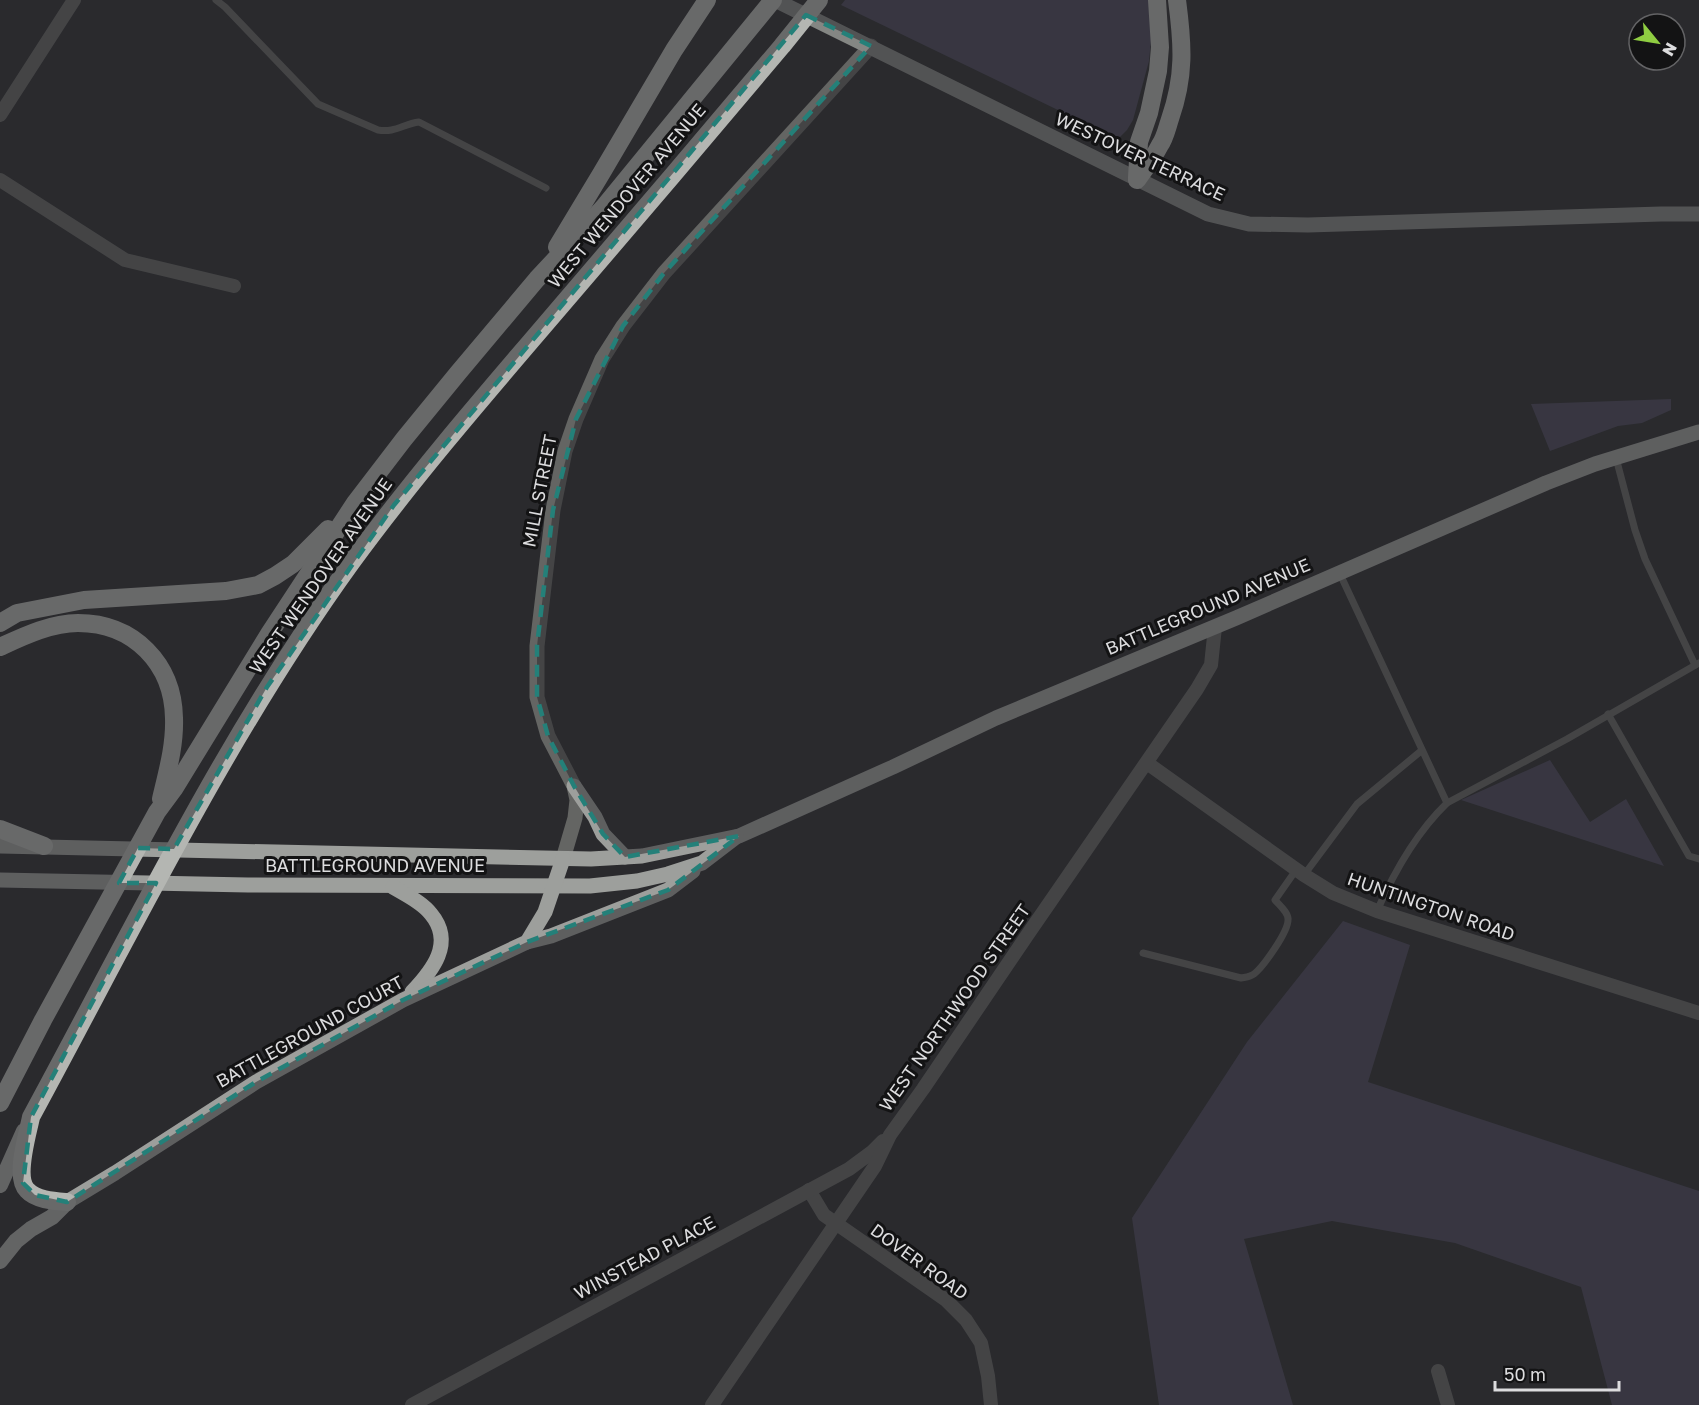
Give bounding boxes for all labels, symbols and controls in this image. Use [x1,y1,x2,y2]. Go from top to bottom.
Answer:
north arrow [1627,12,1687,72]
text: N [1658,39,1682,60]
street label: WEST WENDOVER AVENUE [543,99,710,292]
street label: WESTOVER TERRACE [1052,107,1229,205]
street label: MILL STREET [517,433,561,549]
street label: WEST WENDOVER AVENUE [244,473,396,678]
street label: BATTLEGROUND AVENUE [1102,553,1313,659]
street label: BATTLEGROUND AVENUE [265,854,485,876]
street label: HUNTINGTON ROAD [1345,867,1518,945]
street label: WEST NORTHWOOD STREET [874,900,1034,1115]
street label: BATTLEGROUND COURT [212,970,407,1092]
street label: WINSTEAD PLACE [570,1211,719,1304]
street label: DOVER ROAD [867,1218,973,1304]
scale bar [1495,1354,1620,1392]
text: 50 m [1504,1363,1546,1385]

